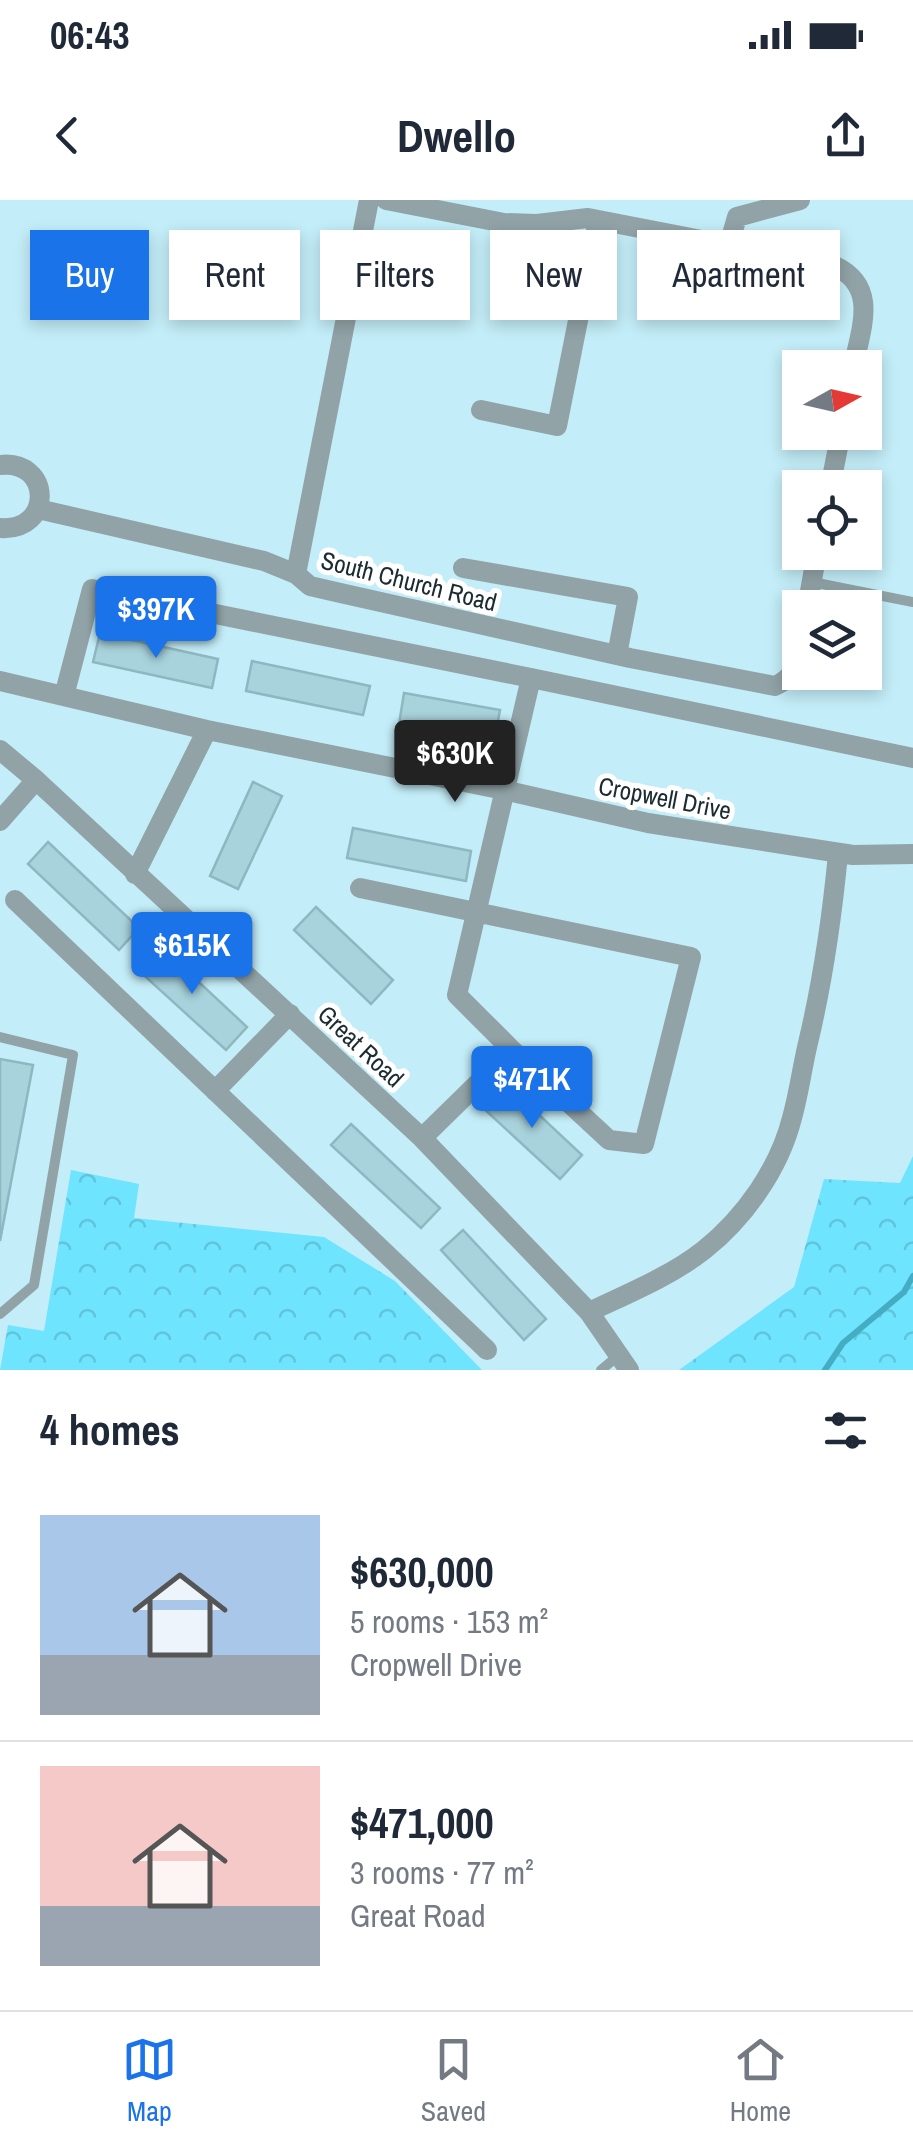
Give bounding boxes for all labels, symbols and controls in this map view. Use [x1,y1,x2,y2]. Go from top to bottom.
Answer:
text: 06:43 [50,10,130,61]
text: Dwello [397,105,516,166]
icon: back [40,108,95,163]
icon: share [818,108,873,163]
chip: Buy [30,230,149,320]
chip: Rent [169,230,300,320]
chip: Filters [320,230,470,320]
chip: New [490,230,617,320]
chip: Apartment [637,230,840,320]
north arrow [782,350,882,450]
map controls [782,350,882,690]
button: locate [782,470,882,570]
street label: South Church Road [318,543,500,619]
pin: $397K [86,576,226,661]
text: $397K [117,587,195,630]
button: layers [782,590,882,690]
pin: $630K [385,720,525,805]
text: $630K [416,731,494,774]
street label: Cropwell Drive [596,768,734,828]
pin: $615K [122,912,262,997]
text: $615K [153,923,231,966]
street label: Great Road [311,997,411,1095]
pin: $471K [462,1046,602,1131]
text: $471K [493,1057,571,1100]
text: 4 homes [40,1402,180,1458]
icon: filters [818,1403,873,1458]
text: $630,000 [350,1544,494,1600]
icon: home [120,1555,240,1675]
text: 5 rooms · 153 m² [350,1600,548,1643]
text: Cropwell Drive [350,1643,522,1686]
text: $471,000 [350,1795,494,1851]
icon: home [120,1806,240,1926]
text: 3 rooms · 77 m² [350,1851,534,1894]
text: Great Road [350,1894,486,1937]
tab: Map [122,2032,177,2130]
tab: Saved [421,2032,486,2130]
tab: Home [730,2032,791,2130]

